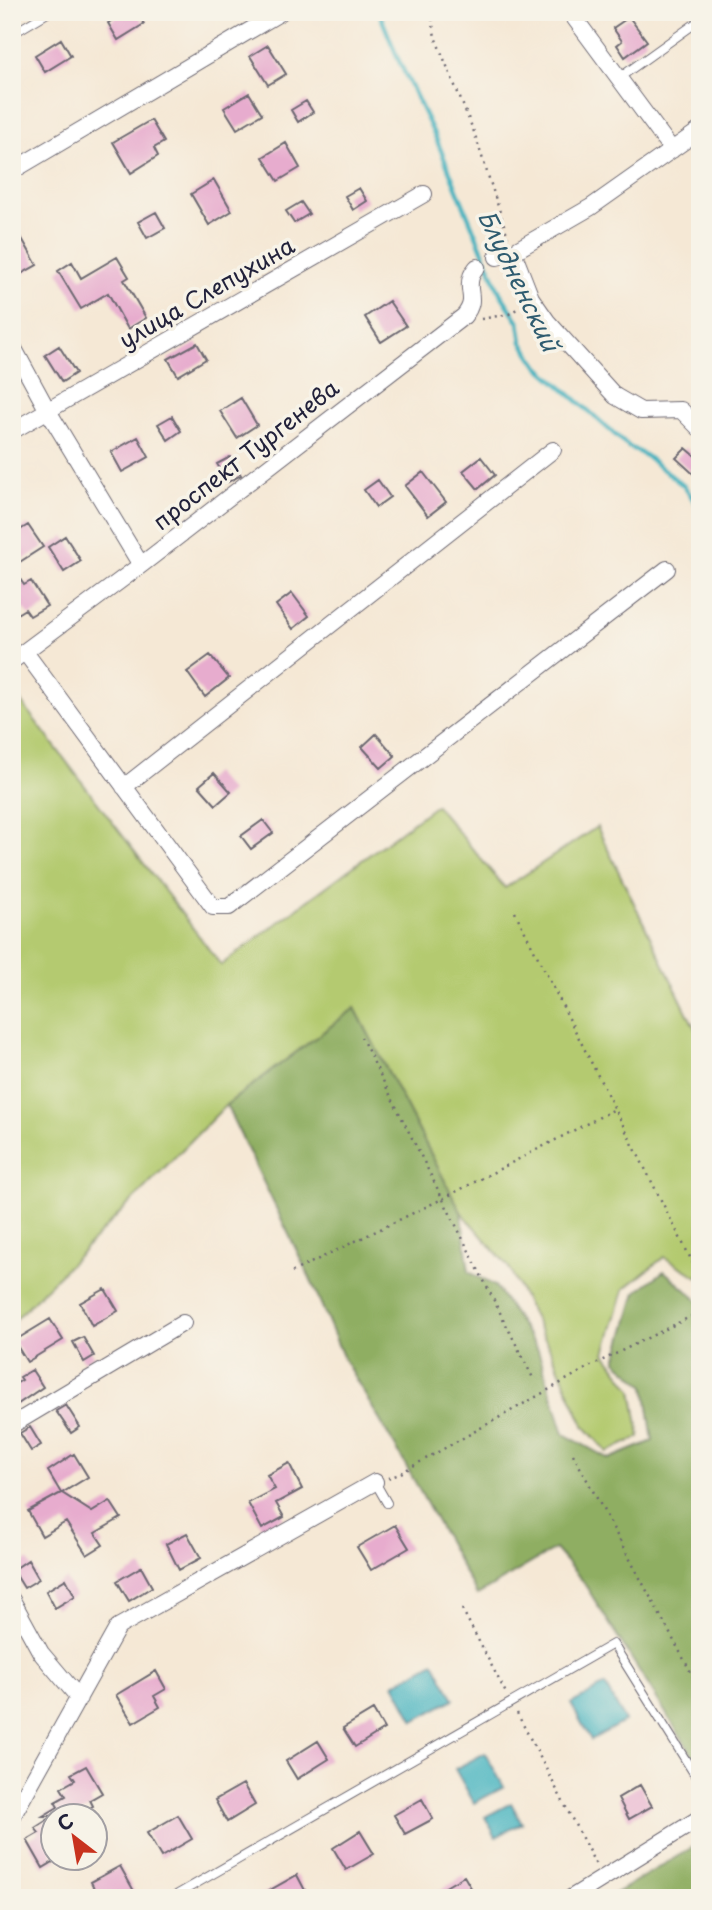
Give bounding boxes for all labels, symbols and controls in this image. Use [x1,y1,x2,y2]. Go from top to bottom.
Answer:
water label: Блудненский [470,204,571,359]
street label: улица Слепухина [112,227,301,356]
street label: проспект Тургенева [144,369,346,538]
north arrow [38,1801,108,1871]
text: С [51,1806,78,1837]

